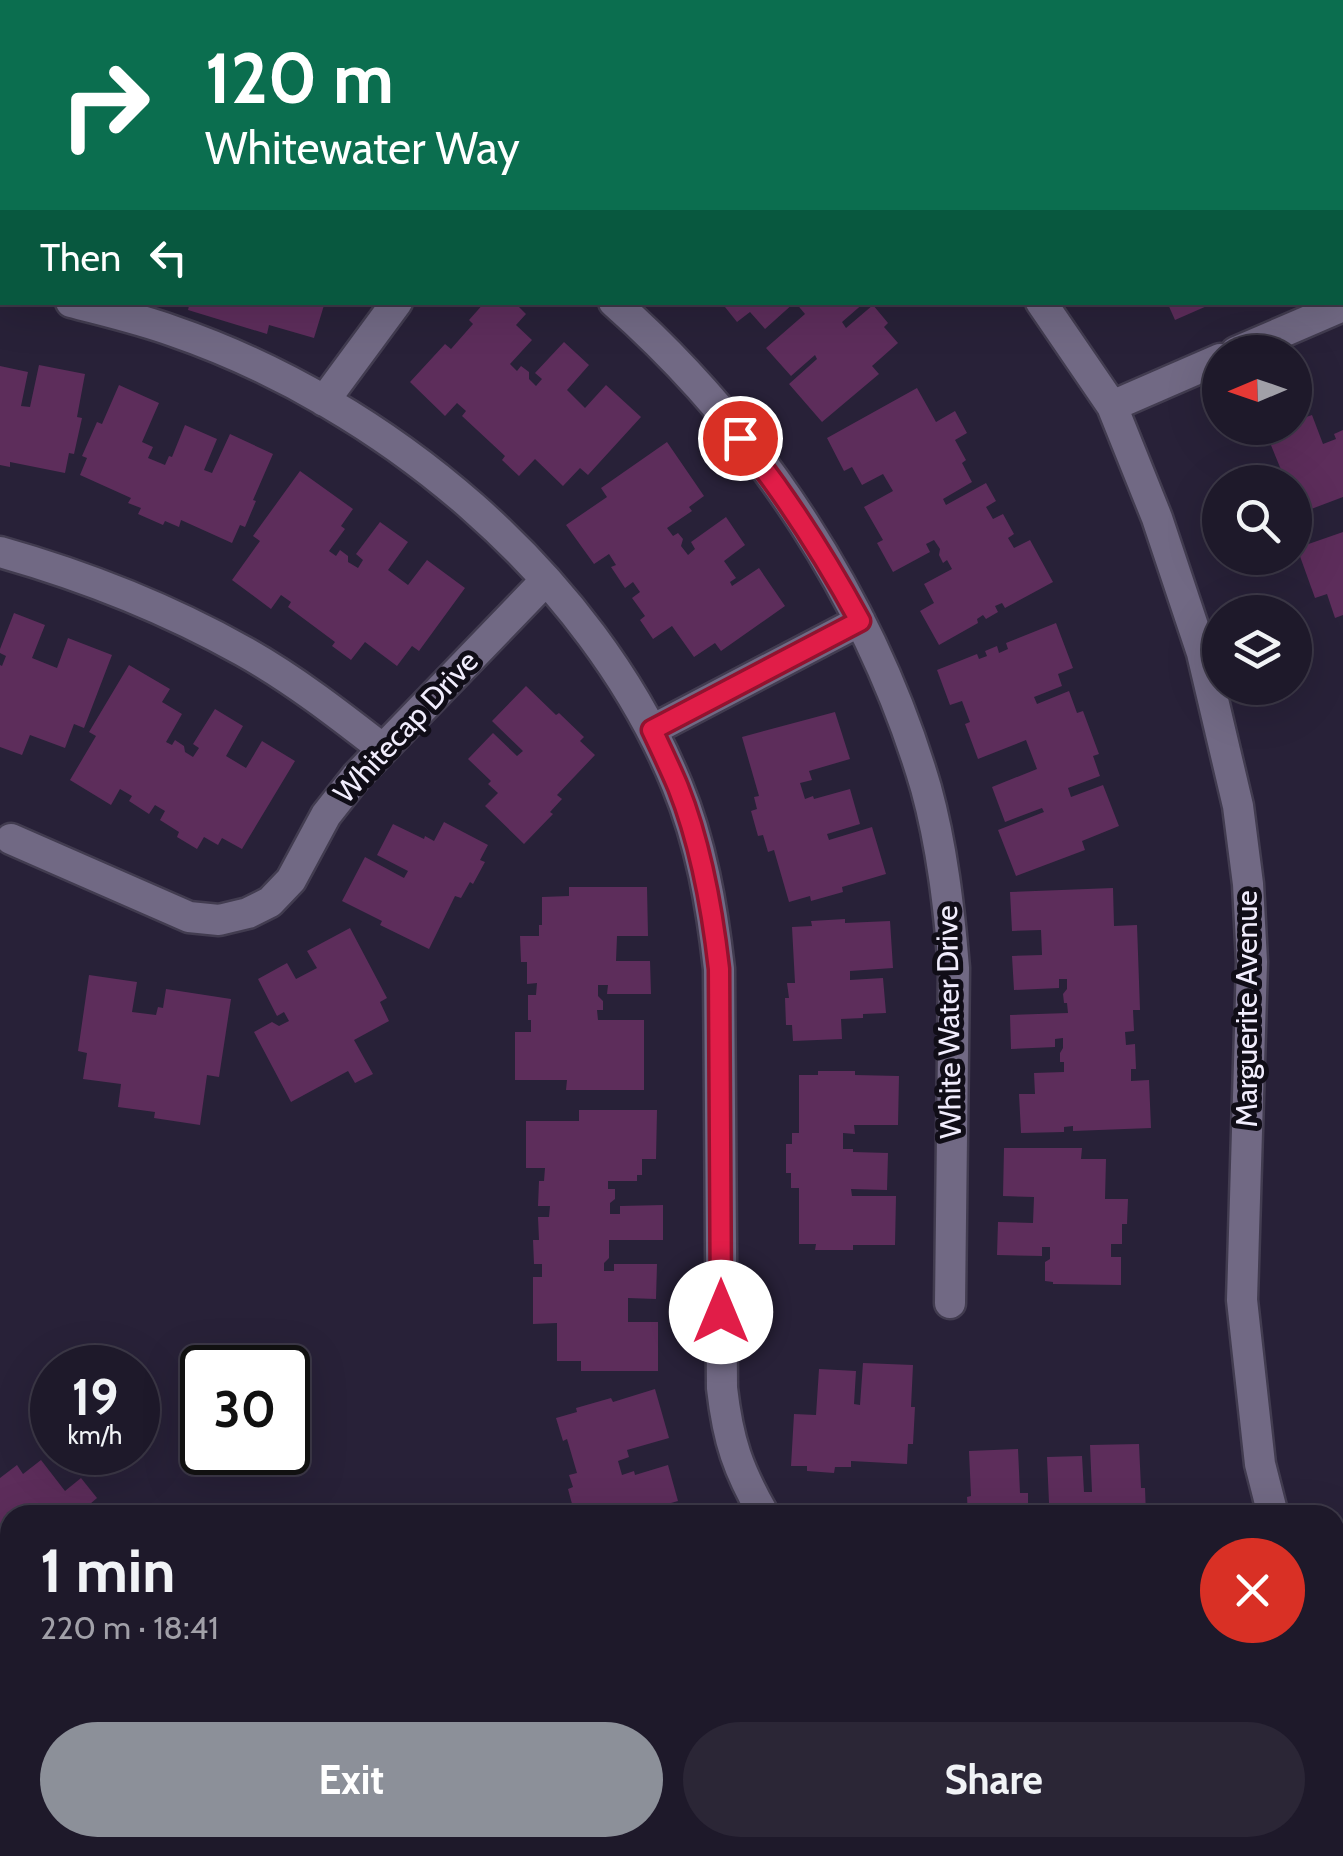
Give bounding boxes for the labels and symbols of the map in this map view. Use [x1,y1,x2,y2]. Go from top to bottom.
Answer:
north arrow [1202,335,1312,445]
pin [698,396,783,481]
street label: Whitecap Drive [326,643,486,811]
street label: Marguerite Avenue [1228,891,1265,1127]
street label: White Water Drive [928,905,969,1139]
position arrow [669,1260,773,1364]
speed limit sign: 30 [180,1345,310,1475]

